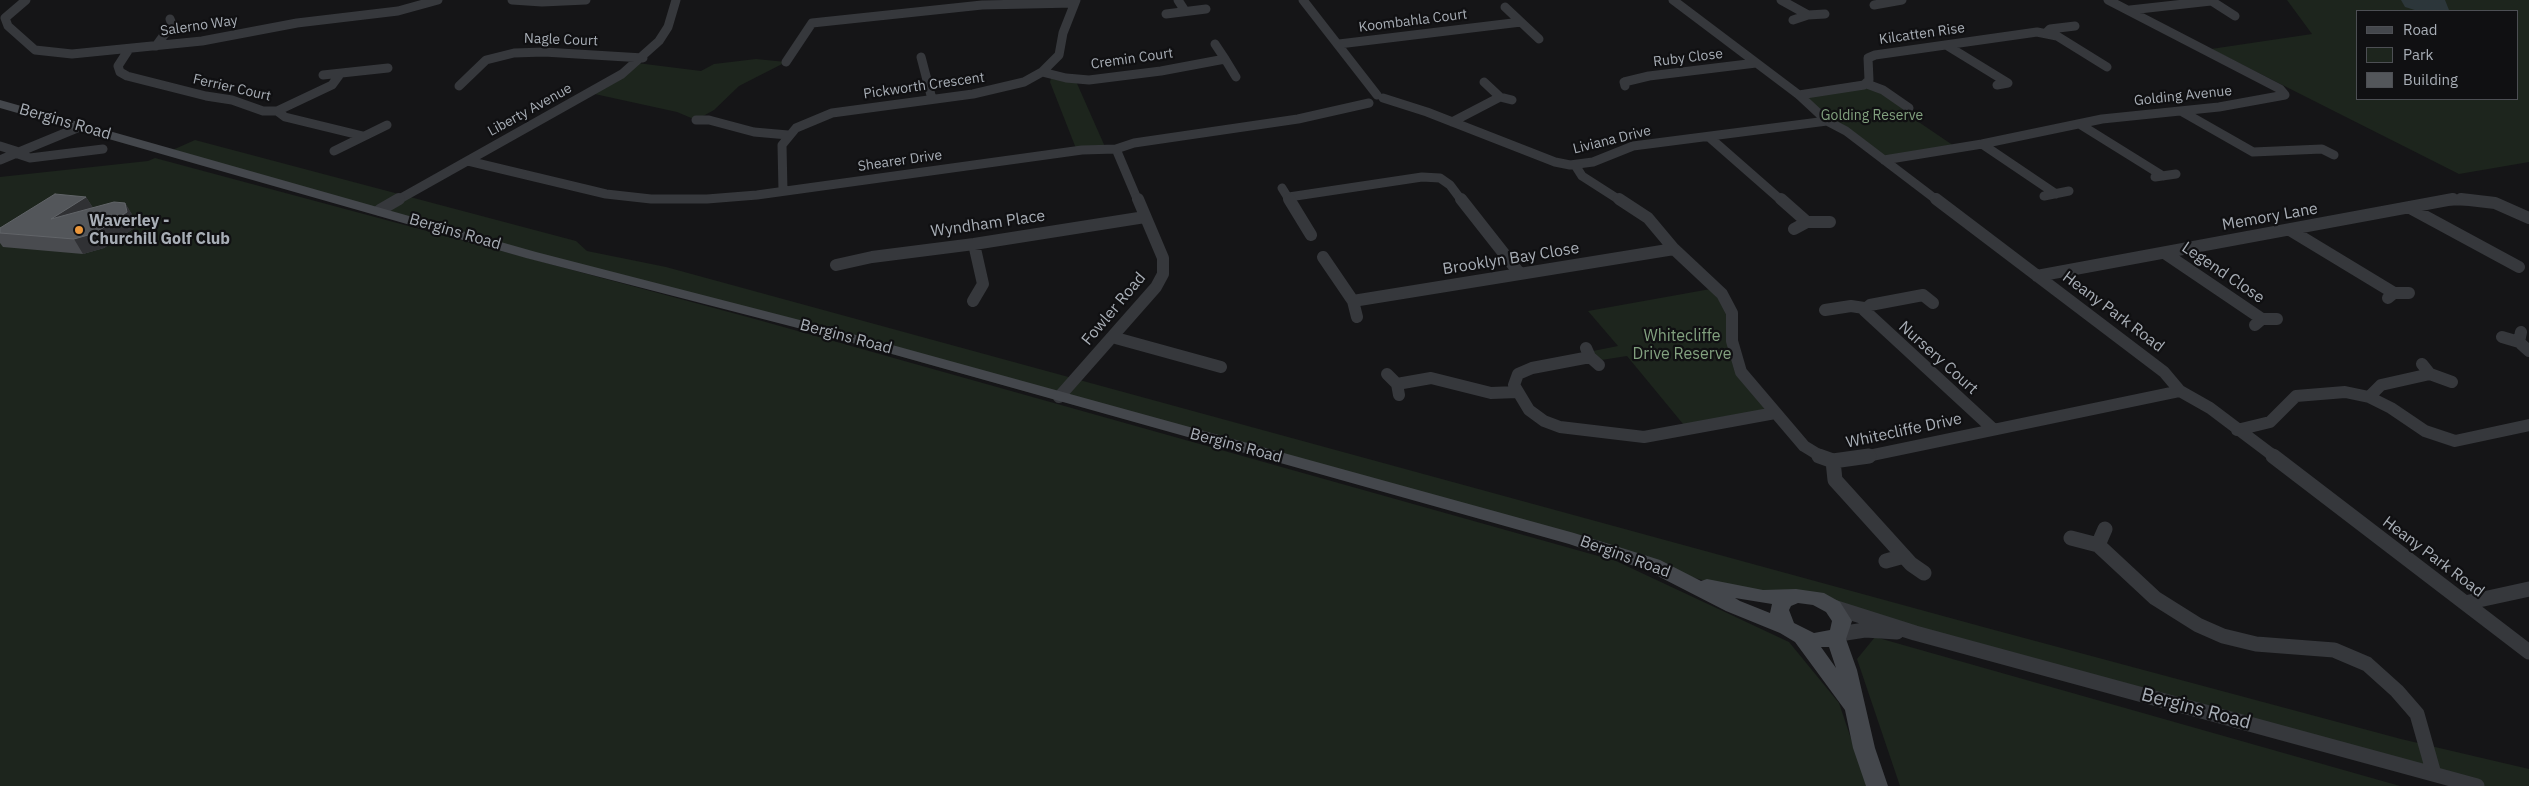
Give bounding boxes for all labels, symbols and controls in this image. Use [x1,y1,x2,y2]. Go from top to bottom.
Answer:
street label: Koombahla Court [1358,6,1468,36]
legend [2356,10,2519,100]
street label: Salerno Way [159,12,239,40]
street label: Kilcatten Rise [1878,20,1966,48]
text: Road [2403,20,2438,39]
street label: Nagle Court [524,30,598,50]
street label: Cremin Court [1090,45,1174,73]
street label: Ruby Close [1652,45,1724,71]
text: Park [2403,45,2433,64]
street label: Pickworth Crescent [862,69,986,103]
text: Building [2403,70,2458,89]
street label: Ferrier Court [191,71,273,105]
street label: Liberty Avenue [485,80,575,140]
street label: Golding Avenue [2133,83,2233,109]
street label: Bergins Road [17,100,113,144]
park label: Golding Reserve [1821,108,1923,124]
street label: Liviana Drive [1571,122,1653,158]
street label: Shearer Drive [857,147,943,175]
street label: Memory Lane [2221,199,2319,235]
street label: Wyndham Place [930,206,1046,242]
street label: Bergins Road [407,210,503,254]
place label: Waverley - Churchill Golf Club [89,211,230,249]
marker: Waverley - Churchill Golf Club [73,224,85,236]
street label: Legend Close [2178,238,2268,308]
street label: Brooklyn Bay Close [1441,239,1581,279]
street label: Heany Park Road [2058,268,2168,356]
street label: Fowler Road [1078,269,1150,349]
street label: Bergins Road [798,315,894,359]
street label: Nursery Court [1894,317,1982,399]
park label: Whitecliffe Drive Reserve [1633,326,1731,364]
street label: Whitecliffe Drive [1844,409,1964,453]
street label: Bergins Road [1188,424,1284,468]
street label: Heany Park Road [2378,513,2488,601]
street label: Bergins Road [1577,532,1673,582]
street label: Bergins Road [2139,683,2253,735]

